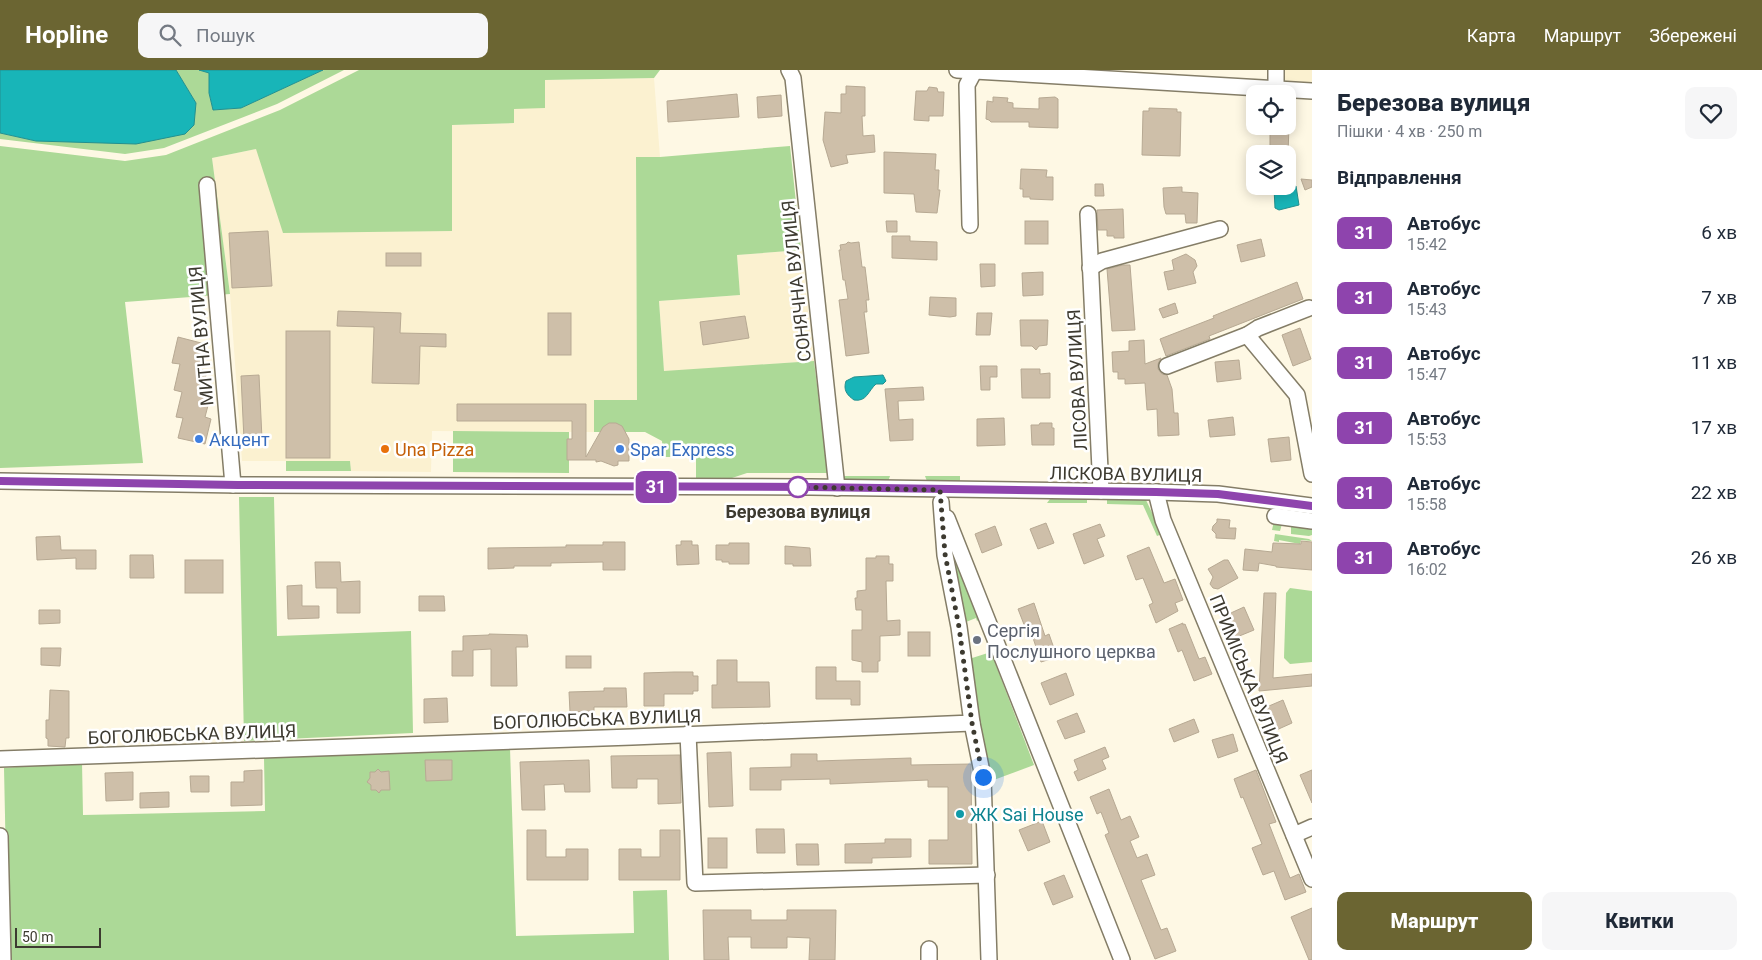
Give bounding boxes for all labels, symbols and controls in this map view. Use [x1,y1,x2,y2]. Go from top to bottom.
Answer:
search box [138,13,488,58]
text: Hopline [25,21,108,49]
icon: search [156,21,184,49]
text: Пошук [196,24,255,47]
text: Карта [1467,25,1516,46]
text: Маршрут [1544,25,1621,46]
text: Збережені [1649,25,1737,46]
map controls [1246,85,1296,195]
button: locate [1246,85,1296,135]
button: heart [1685,87,1737,139]
text: Березова вулиця [1337,89,1530,117]
text: Пішки · 4 хв · 250 m [1337,122,1482,141]
button: layers [1246,145,1296,195]
text: Відправлення [1337,166,1462,189]
street label: СОНЯЧНА ВУЛИЦЯ [777,199,815,363]
text: Автобус [1407,212,1481,235]
text: 6 хв [1701,221,1737,244]
text: 31 [1354,222,1375,243]
text: 15:42 [1407,235,1447,254]
street label: МИТНА ВУЛИЦЯ [184,265,218,407]
text: Автобус [1407,277,1481,300]
text: 7 хв [1701,286,1737,309]
text: 31 [1354,287,1375,308]
text: 15:43 [1407,300,1447,319]
street label: ЛІСОВА ВУЛИЦЯ [1063,309,1091,451]
text: Автобус [1407,342,1481,365]
text: 11 хв [1691,351,1737,374]
text: 31 [1354,352,1375,373]
text: 15:47 [1407,365,1447,384]
text: Автобус [1407,407,1481,430]
text: 17 хв [1691,416,1737,439]
text: 31 [1354,417,1375,438]
place label: Акцент [209,429,270,450]
text: 15:53 [1407,430,1447,449]
marker: Акцент [193,433,205,445]
place label: Una Pizza [395,439,474,460]
place label: Spar Express [630,439,734,460]
marker: Una Pizza [379,443,391,455]
marker: Spar Express [614,443,626,455]
street label: ЛІСКОВА ВУЛИЦЯ [1050,462,1202,486]
line badge: 31 [634,471,678,503]
text: Автобус [1407,472,1481,495]
text: 31 [646,476,666,497]
marker: Березова вулиця [787,476,809,498]
text: 22 хв [1691,481,1737,504]
text: 31 [1354,482,1375,503]
text: 15:58 [1407,495,1447,514]
place label: Березова вулиця [726,501,870,522]
text: Автобус [1407,537,1481,560]
text: 26 хв [1691,546,1737,569]
text: 31 [1354,547,1375,568]
text: 16:02 [1407,560,1447,579]
street label: ПРИМІСЬКА ВУЛИЦЯ [1205,591,1293,767]
place label: Сергія Послушного церква [987,620,1156,662]
marker: Сергія Послушного церква [971,634,983,646]
street label: БОГОЛЮБСЬКА ВУЛИЦЯ [493,705,701,733]
street label: БОГОЛЮБСЬКА ВУЛИЦЯ [88,720,296,748]
your location [971,765,996,790]
place label: ЖК Sai House [970,804,1084,825]
marker: ЖК Sai House [954,808,966,820]
button: Маршрут [1337,892,1532,950]
button: Квитки [1542,892,1737,950]
scale bar [15,925,101,948]
text: 50 m [22,929,54,945]

